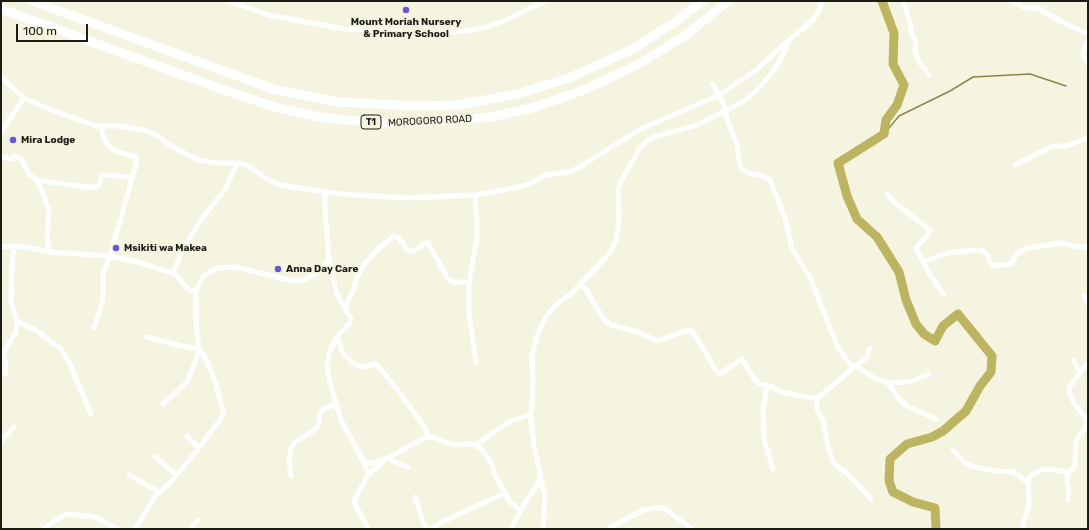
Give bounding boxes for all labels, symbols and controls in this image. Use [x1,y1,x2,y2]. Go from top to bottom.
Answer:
marker: Mount Moriah Nursery & Primary School [401,5,411,15]
scale bar [18,16,90,42]
place label: Mount Moriah Nursery & Primary School [351,16,461,40]
text: 100 m [23,24,57,38]
street label: MOROGORO ROAD [388,113,472,129]
road number: T1 [361,115,381,129]
place label: Mira Lodge [21,134,75,146]
marker: Mira Lodge [8,135,18,145]
place label: Msikiti wa Makea [124,242,207,254]
marker: Msikiti wa Makea [111,243,121,253]
place label: Anna Day Care [286,263,358,275]
marker: Anna Day Care [273,264,283,274]

